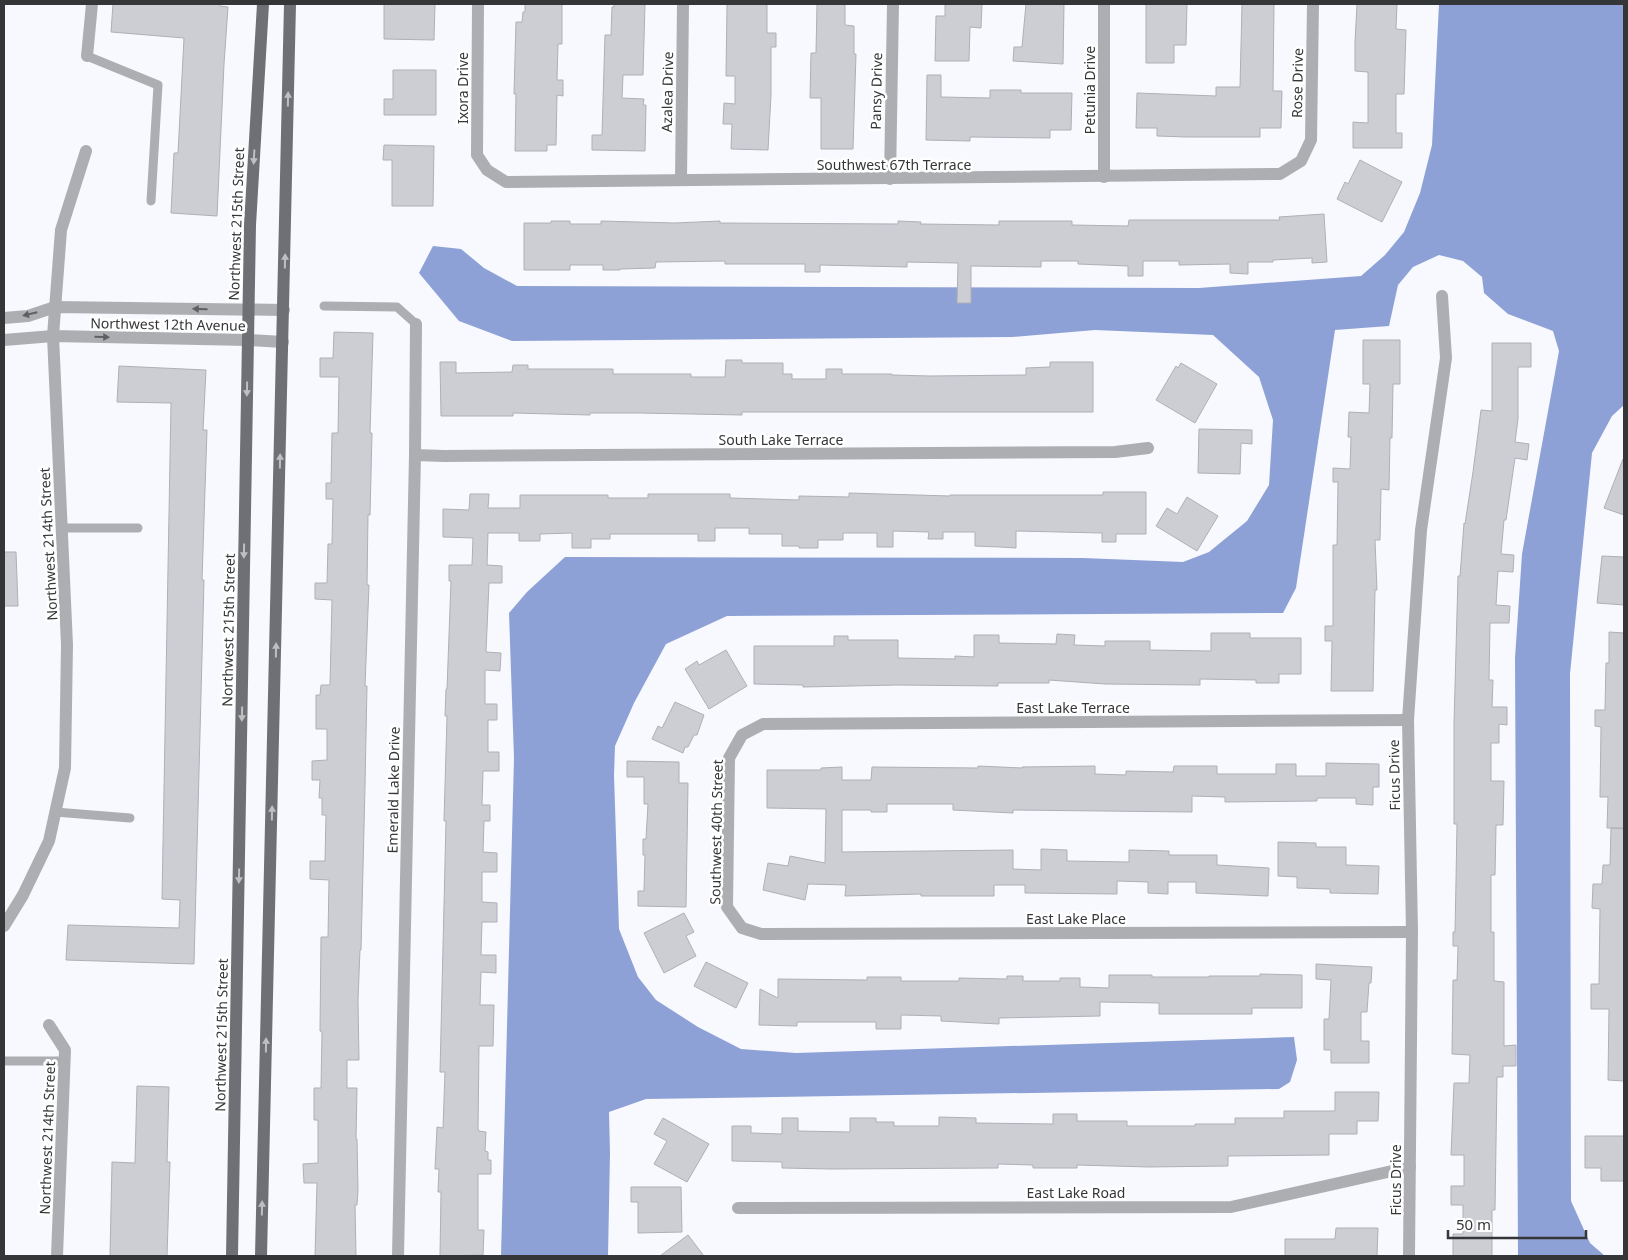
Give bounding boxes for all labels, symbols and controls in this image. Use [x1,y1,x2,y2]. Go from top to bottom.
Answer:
street label: Petunia Drive [1080,46,1099,134]
street label: Rose Drive [1287,48,1307,118]
street label: Azalea Drive [657,51,677,133]
street label: Ixora Drive [453,52,472,124]
street label: Pansy Drive [866,52,886,130]
one-way arrow [284,91,292,107]
street label: Northwest 215th Street [224,147,248,301]
one-way arrow [249,150,257,166]
street label: Southwest 67th Terrace [817,155,971,174]
one-way arrow [281,253,289,269]
one-way arrow [192,305,208,313]
one-way arrow [22,310,37,318]
street label: Northwest 12th Avenue [90,313,246,335]
one-way arrow [94,333,110,341]
one-way arrow [243,381,251,397]
street label: South Lake Terrace [719,430,844,449]
one-way arrow [276,453,284,469]
street label: Northwest 214th Street [34,467,62,621]
one-way arrow [240,544,248,560]
street label: Northwest 215th Street [217,553,239,707]
one-way arrow [272,642,280,658]
street label: East Lake Terrace [1016,698,1130,717]
one-way arrow [237,706,245,722]
street label: Emerald Lake Drive [382,726,404,854]
street label: Ficus Drive [1384,739,1404,811]
street label: Southwest 40th Street [705,759,727,905]
one-way arrow [268,804,276,820]
one-way arrow [235,869,243,885]
street label: East Lake Place [1026,909,1126,928]
street label: Northwest 215th Street [210,958,232,1112]
one-way arrow [262,1037,270,1053]
street label: Northwest 214th Street [35,1061,59,1215]
street label: Ficus Drive [1386,1144,1405,1216]
street label: East Lake Road [1027,1183,1125,1202]
one-way arrow [258,1199,266,1215]
scale bar [1448,1208,1586,1240]
text: 50 m [1456,1214,1491,1234]

